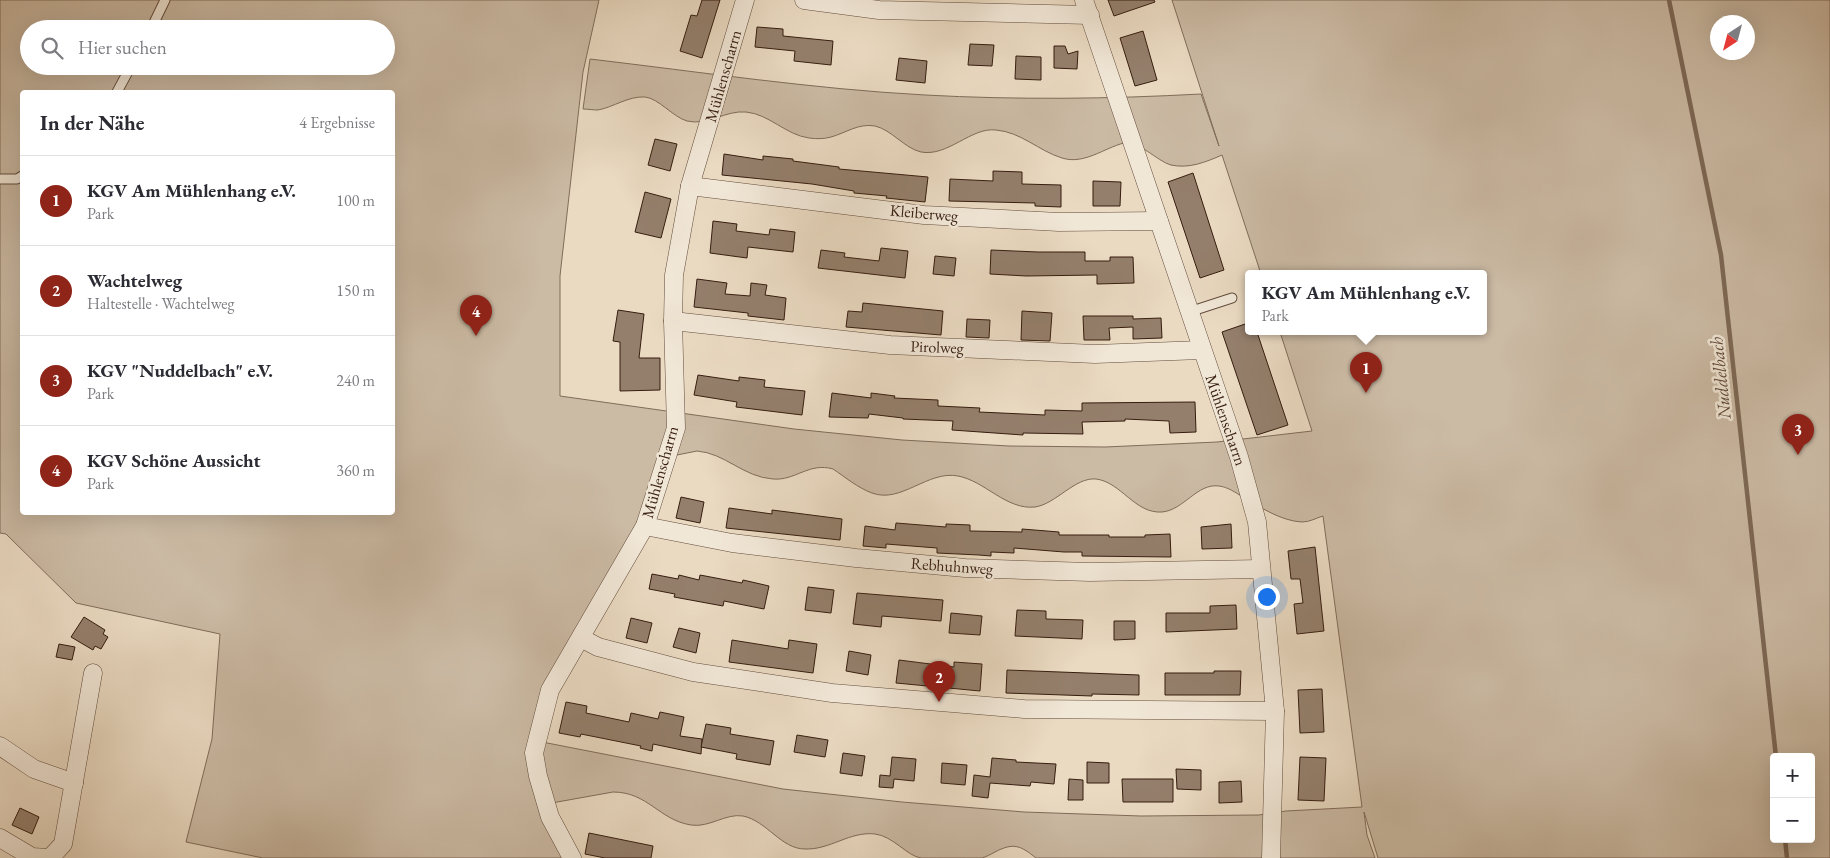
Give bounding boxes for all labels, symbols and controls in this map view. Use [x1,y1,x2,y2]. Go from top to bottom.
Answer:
north arrow [1710,15,1755,60]
search box [20,20,395,75]
street label: Mühlenscharrn [700,27,746,125]
icon: search [38,34,66,62]
text: Hier suchen [78,35,167,60]
text: In der Nähe [40,109,145,136]
text: 4 Ergebnisse [299,112,375,133]
text: KGV Am Mühlenhang e.V. [87,178,296,203]
text: 1 [52,190,60,211]
text: 100 m [336,190,375,211]
street label: Kleiberweg [889,200,960,227]
text: Park [87,203,114,224]
text: Wachtelweg [87,268,182,293]
popup [1245,270,1487,335]
text: 2 [52,280,60,301]
text: 150 m [336,280,375,301]
text: KGV Am Mühlenhang e.V. [1261,280,1471,305]
text: Haltestelle · Wachtelweg [87,293,234,314]
pin: 4 [460,295,492,336]
text: Park [1261,305,1289,326]
water label: Nuddelbach [1704,335,1736,421]
street label: Pirolweg [910,336,965,358]
pin: 1 [1350,352,1382,393]
text: KGV "Nuddelbach" e.V. [87,358,273,383]
text: 3 [52,370,60,391]
text: 240 m [336,370,375,391]
street label: Mühlenscharrn [1201,372,1252,469]
text: Park [87,383,114,404]
pin: 3 [1782,414,1814,455]
street label: Mühlenscharrn [637,423,683,521]
text: KGV Schöne Aussicht [87,448,261,473]
text: 4 [52,460,60,481]
text: 360 m [336,460,375,481]
text: Park [87,473,114,494]
street label: Rebhuhnweg [910,553,995,579]
your location [1254,584,1280,610]
pin: 2 [923,661,955,702]
map controls [1770,753,1815,843]
button: + [1770,753,1815,798]
button: − [1770,798,1815,843]

